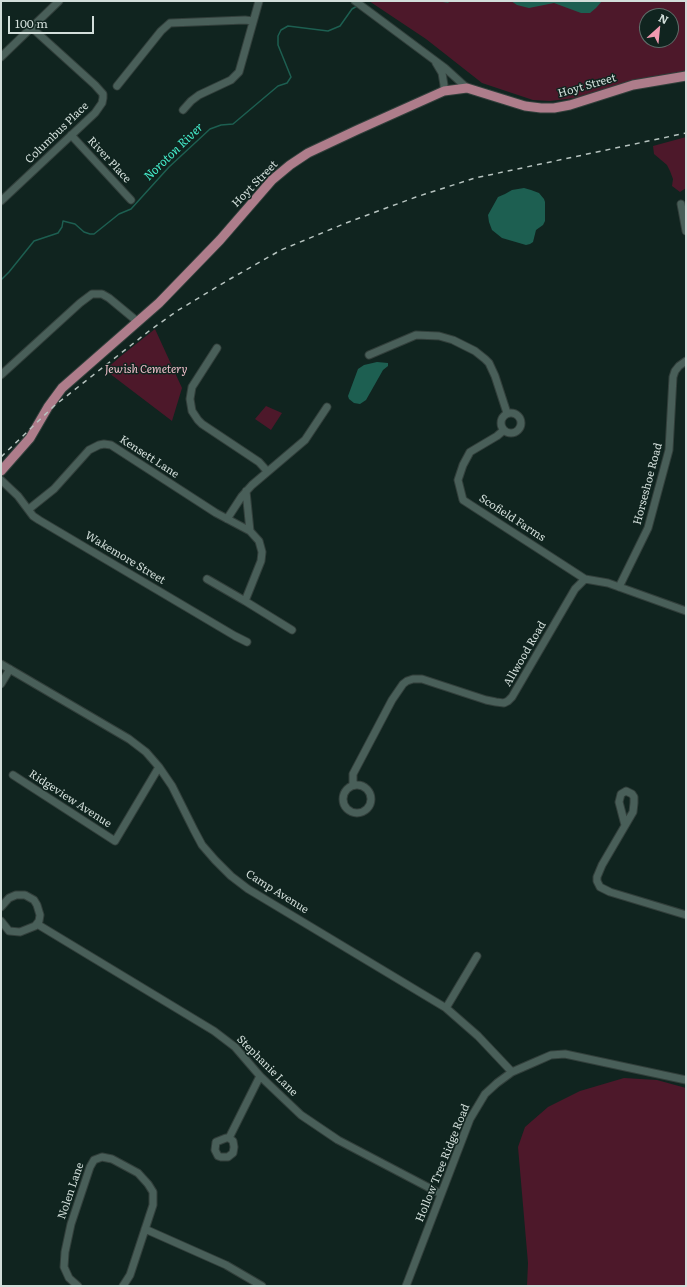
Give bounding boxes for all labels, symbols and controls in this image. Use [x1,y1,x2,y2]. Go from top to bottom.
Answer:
scale bar [10,8,96,34]
north arrow [639,8,679,48]
text: N [656,9,672,27]
text: 100 m [15,14,48,32]
street label: Hoyt Street [556,71,618,101]
street label: Columbus Place [23,99,91,167]
water label: Noroton River [141,120,207,184]
street label: River Place [84,134,134,186]
street label: Hoyt Street [229,158,281,210]
park label: Jewish Cemetery [105,363,187,377]
street label: Kensett Lane [117,433,181,481]
street label: Horseshoe Road [631,442,665,526]
street label: Scofield Farms [476,492,548,544]
street label: Wakemore Street [82,529,168,587]
street label: Allwood Road [501,619,549,689]
street label: Ridgeview Avenue [26,767,114,831]
street label: Camp Avenue [243,867,311,917]
street label: Stephanie Lane [234,1033,300,1099]
street label: Hollow Tree Ridge Road [413,1102,473,1224]
street label: Nolen Lane [55,1161,87,1221]

